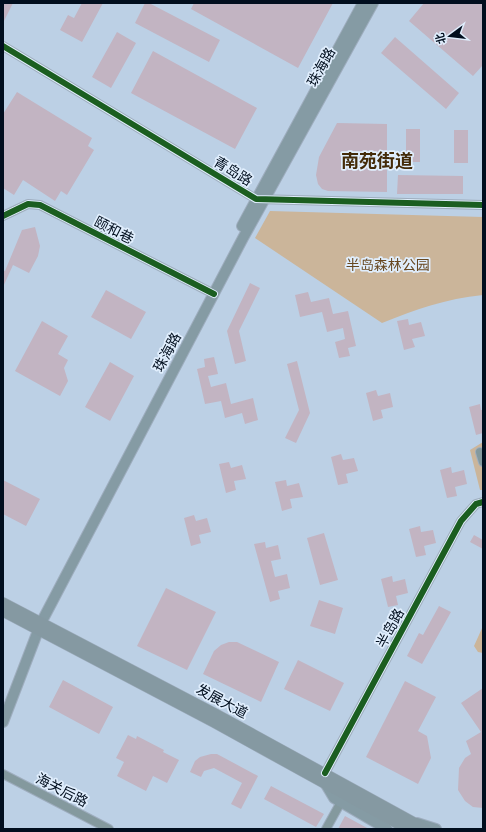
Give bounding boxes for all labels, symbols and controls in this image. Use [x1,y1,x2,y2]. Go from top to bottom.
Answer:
north arrow [430,16,470,56]
text: 北 [432,31,449,46]
street label: 珠海路 [303,44,339,90]
district label: 南苑街道 [341,148,413,173]
street label: 青岛路 [210,152,256,190]
street label: 颐和巷 [91,212,137,248]
park label: 半岛森林公园 [346,256,430,274]
street label: 珠海路 [149,329,185,375]
street label: 半岛路 [372,605,408,651]
street label: 发展大道 [193,680,251,722]
street label: 海关后路 [33,769,91,811]

